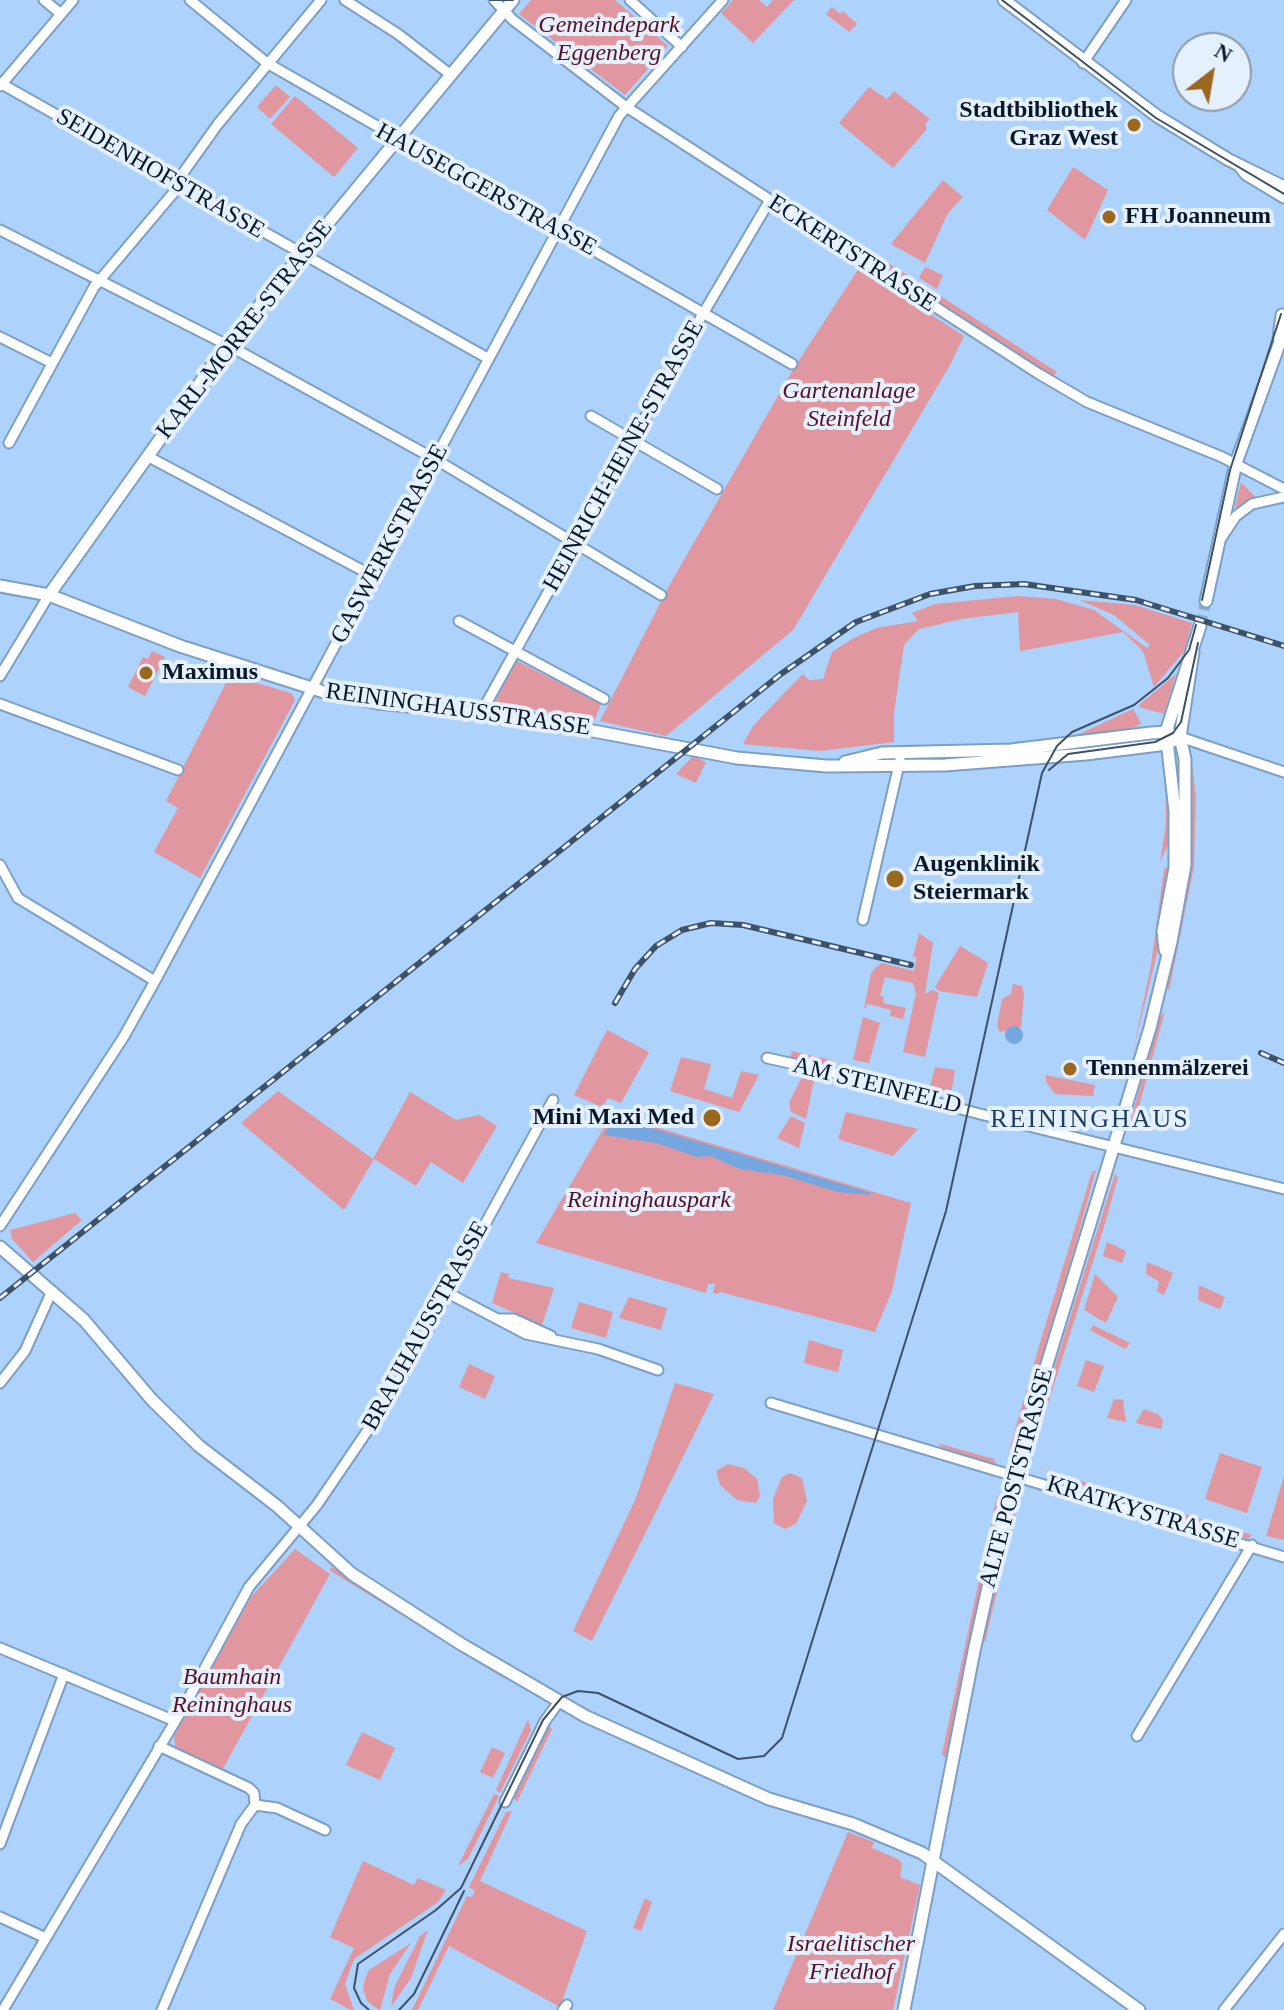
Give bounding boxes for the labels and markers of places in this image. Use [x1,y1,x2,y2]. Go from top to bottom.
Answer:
place label: Stadtbibliothek Graz West [959,97,1118,153]
marker: Stadtbibliothek Graz West [1125,116,1143,134]
place label: FH Joanneum [1125,203,1271,231]
marker: FH Joanneum [1100,208,1118,226]
place label: Maximus [162,659,258,687]
marker: Maximus [137,664,155,682]
place label: Augenklinik Steiermark [913,851,1040,907]
marker: Augenklinik Steiermark [884,868,906,890]
place label: Tennenmälzerei [1086,1055,1249,1083]
marker: Tennenmälzerei [1061,1060,1079,1078]
place label: Mini Maxi Med [533,1104,694,1132]
marker: Mini Maxi Med [701,1107,723,1129]

